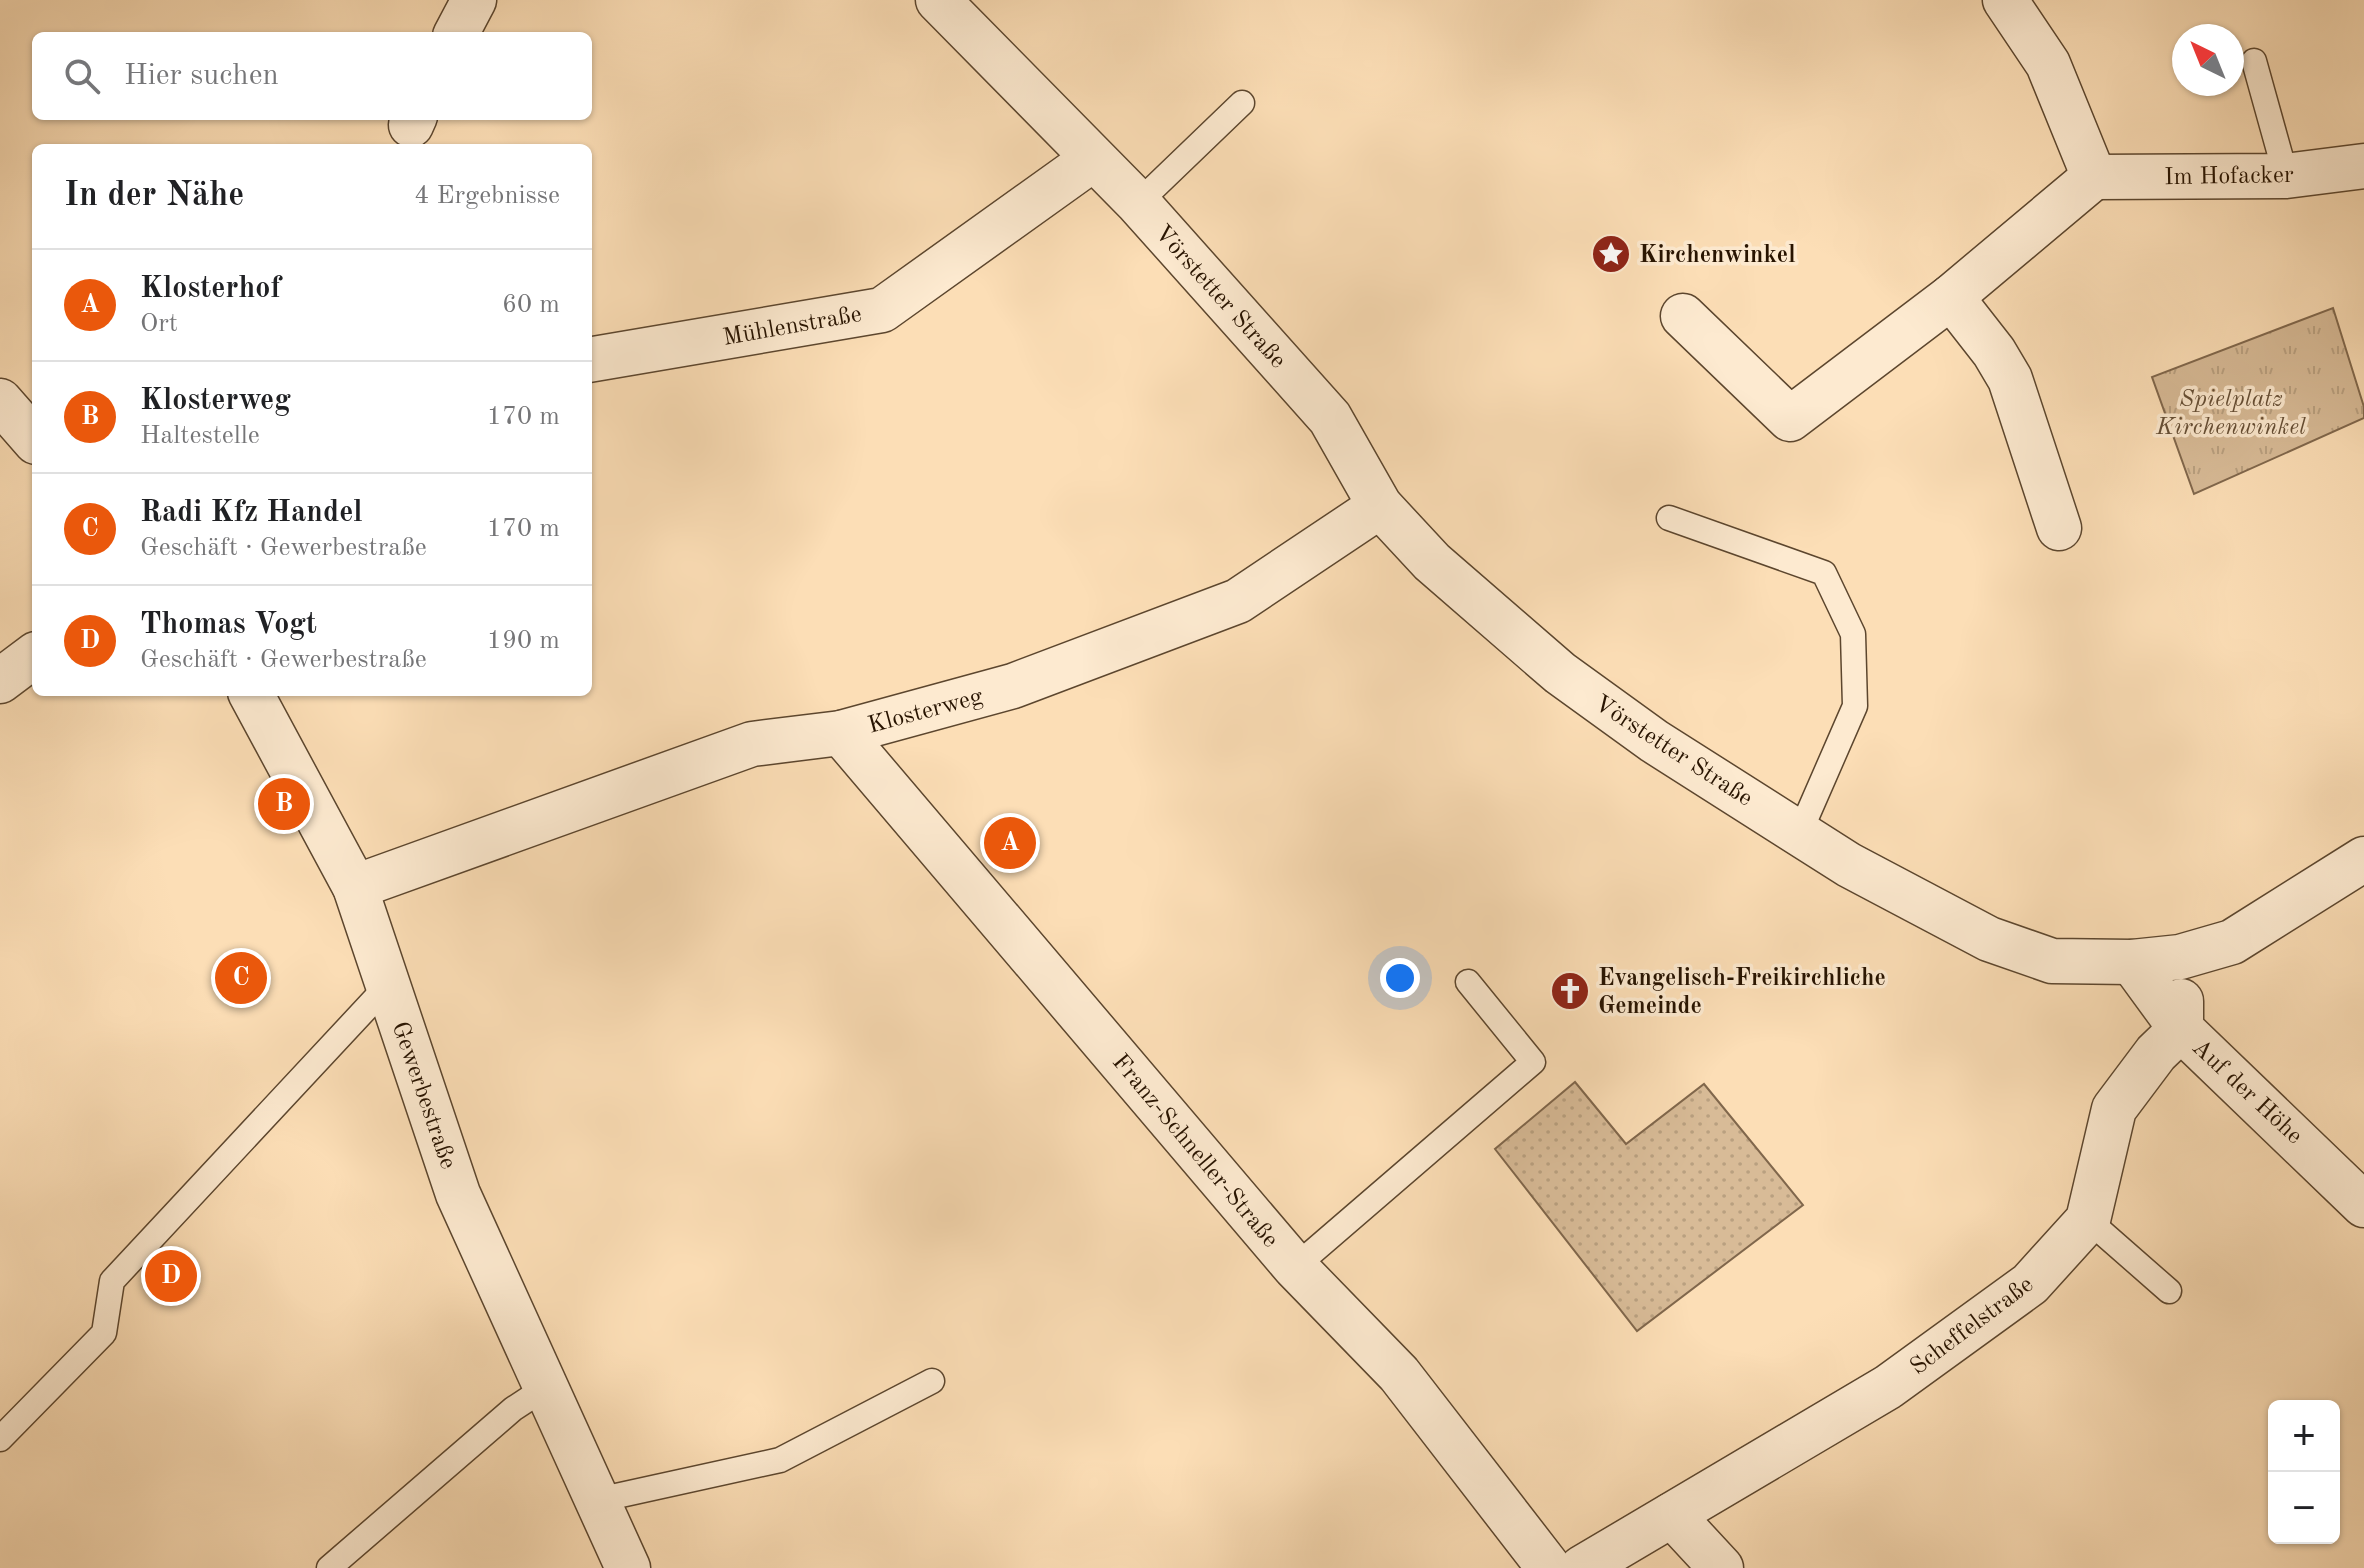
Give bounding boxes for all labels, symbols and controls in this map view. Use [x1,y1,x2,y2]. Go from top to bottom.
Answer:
north arrow [2172,24,2244,96]
search box [32,32,592,120]
icon: search [60,54,104,98]
text: Hier suchen [124,61,279,91]
street label: Im Hofacker [2164,164,2294,190]
text: In der Nähe [64,179,244,213]
text: 4 Ergebnisse [414,183,560,209]
street label: Vörstetter Straße [1149,221,1290,373]
place icon: Kirchenwinkel [1590,233,1632,275]
place label: Kirchenwinkel [1639,244,1796,268]
text: Klosterhof [140,274,281,304]
text: A [80,292,100,318]
text: 60 m [502,292,560,318]
street label: Mühlenstraße [721,303,864,351]
text: Ort [140,311,178,337]
text: Klosterweg [140,386,291,416]
park label: Spielplatz Kirchenwinkel [2155,388,2306,440]
text: B [81,404,99,430]
text: 170 m [487,404,560,430]
text: Haltestelle [140,423,260,449]
text: Radi Kfz Handel [140,498,363,528]
text: C [81,516,99,542]
text: 170 m [487,516,560,542]
text: Geschäft · Gewerbestraße [140,535,427,561]
text: Thomas Vogt [140,610,317,640]
text: D [80,628,100,654]
text: 190 m [487,628,560,654]
text: Geschäft · Gewerbestraße [140,647,427,673]
street label: Klosterweg [866,685,986,739]
street label: Vörstetter Straße [1590,692,1756,812]
pin: B [258,774,310,834]
pin: A [984,813,1036,873]
pin: C [215,948,267,1008]
your location [1380,958,1420,998]
place label: Evangelisch-Freikirchliche Gemeinde [1598,967,1886,1019]
church icon: Evangelisch-Freikirchliche Gemeinde [1549,970,1591,1012]
street label: Gewerbestraße [387,1019,460,1172]
street label: Auf der Höhe [2187,1036,2306,1149]
street label: Franz-Schneller-Straße [1107,1050,1282,1252]
pin: D [145,1246,197,1306]
street label: Scheffelstraße [1906,1273,2038,1380]
map controls [2268,1400,2340,1544]
button: + [2268,1400,2340,1472]
button: − [2268,1472,2340,1544]

